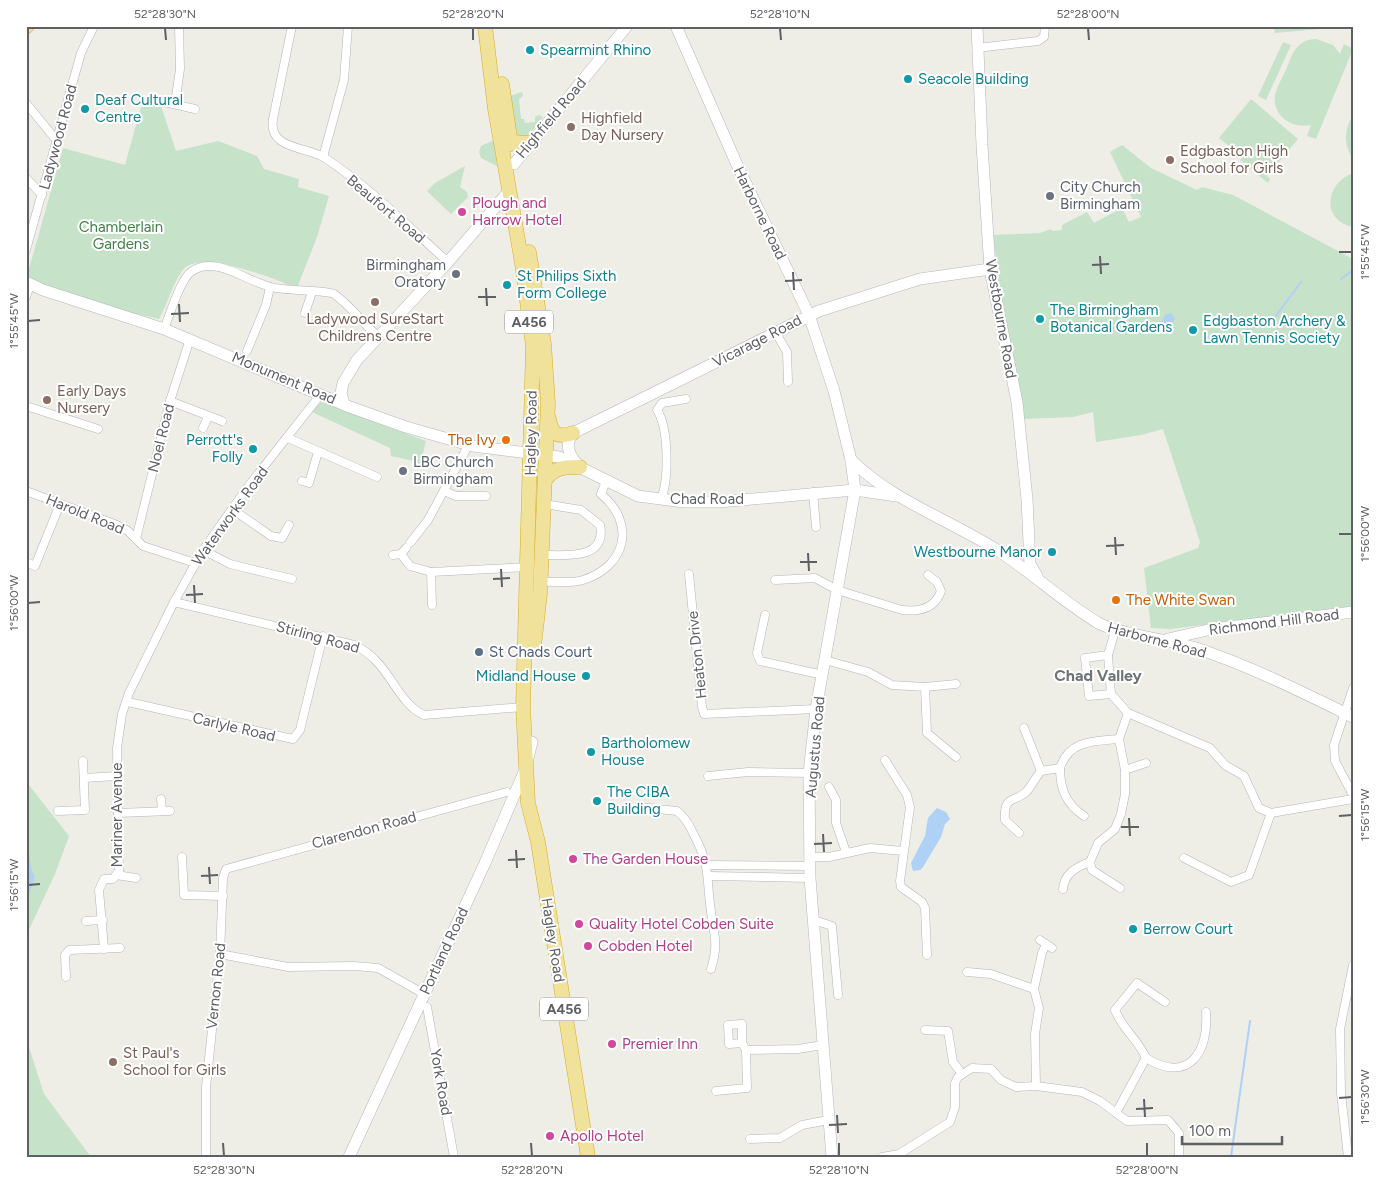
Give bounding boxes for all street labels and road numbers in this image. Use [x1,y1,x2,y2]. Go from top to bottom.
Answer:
street label: Highfield Road [512,74,590,162]
street label: Ladywood Road [35,82,81,192]
street label: Harborne Road [730,164,790,262]
street label: Beaufort Road [343,171,429,247]
street label: Westbourne Road [982,258,1020,380]
road number: A456 [505,311,553,334]
street label: Vicarage Road [709,311,805,371]
street label: Monument Road [229,348,339,408]
street label: Hagley Road [521,390,541,476]
street label: Noel Road [144,402,178,474]
street label: Waterworks Road [188,463,272,569]
street label: Harold Road [43,490,127,538]
street label: Chad Road [670,490,744,508]
street label: Richmond Hill Road [1208,605,1340,639]
street label: Heaton Drive [683,610,711,700]
street label: Stirling Road [274,617,362,657]
street label: Harborne Road [1106,618,1208,662]
street label: Augustus Road [802,695,828,799]
street label: Carlyle Road [191,709,277,745]
street label: Mariner Avenue [108,763,126,867]
street label: Clarendon Road [310,807,418,853]
street label: Hagley Road [537,897,569,983]
street label: Portland Road [416,904,472,998]
street label: Vernon Road [203,942,229,1030]
road number: A456 [540,998,588,1021]
street label: York Road [426,1047,456,1117]

